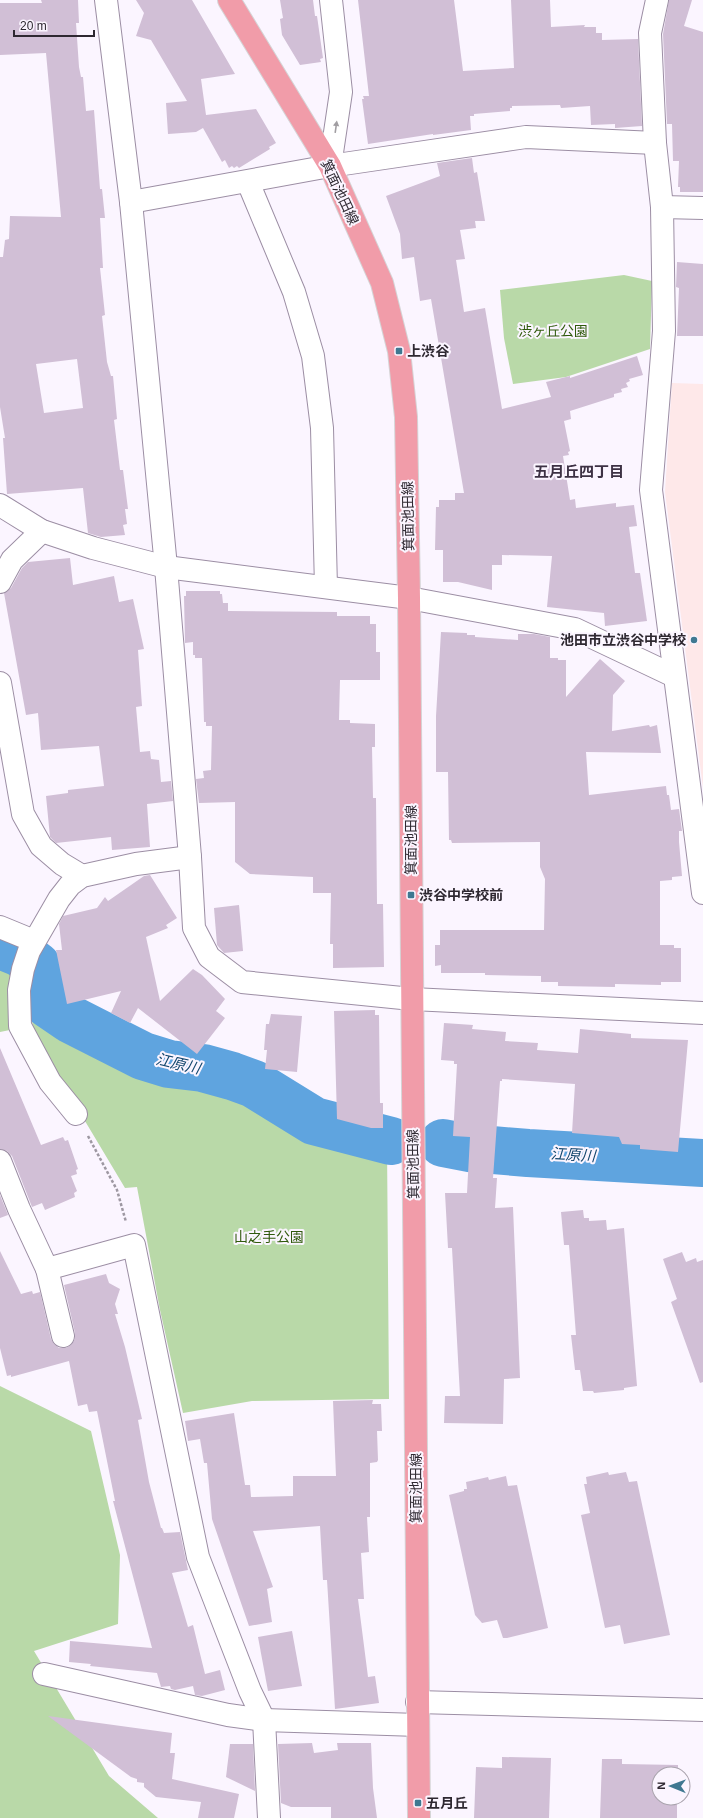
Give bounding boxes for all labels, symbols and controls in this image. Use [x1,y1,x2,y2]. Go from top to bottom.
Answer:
scale bar [14,12,94,38]
text: 20 m [20,19,47,33]
one-way arrow [333,121,339,134]
street label: 箕面池田線 [318,157,362,227]
park label: 渋ヶ丘公園 [518,323,588,339]
place label: 上渋谷 [407,343,450,359]
marker: 上渋谷 [394,346,404,356]
district label: 五月丘四丁目 [534,463,624,480]
street label: 箕面池田線 [399,481,417,551]
place label: 池田市立渋谷中学校 [560,632,686,648]
marker: 池田市立渋谷中学校 [689,635,699,645]
street label: 箕面池田線 [403,805,419,875]
place label: 渋谷中学校前 [419,887,503,903]
marker: 渋谷中学校前 [406,890,416,900]
water label: 江原川 [154,1050,204,1077]
street label: 箕面池田線 [404,1129,422,1199]
water label: 江原川 [550,1145,598,1164]
park label: 山之手公園 [234,1229,304,1245]
street label: 箕面池田線 [408,1453,424,1523]
north arrow [651,1766,691,1806]
text: N [655,1782,667,1790]
place label: 五月丘 [426,1795,468,1811]
marker: 五月丘 [413,1798,423,1808]

